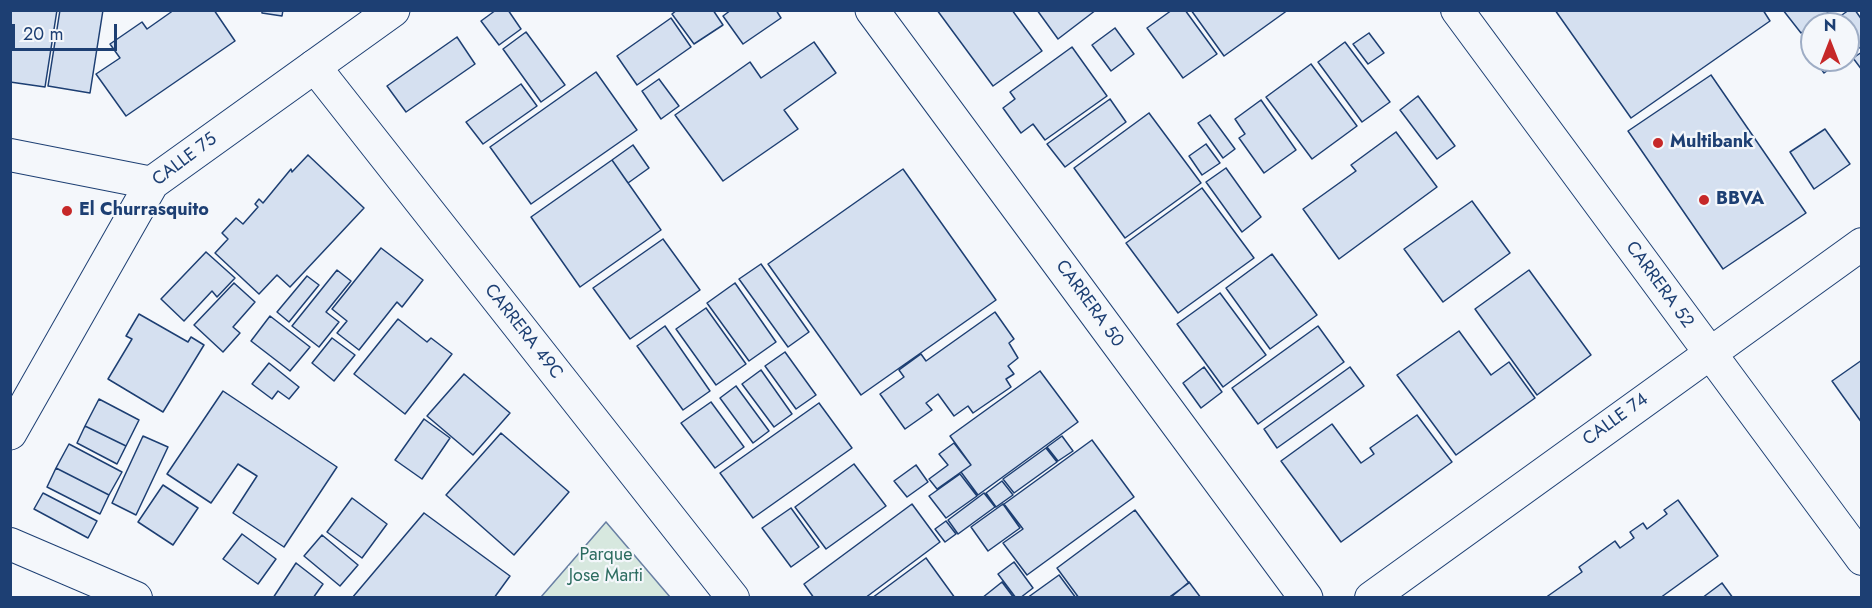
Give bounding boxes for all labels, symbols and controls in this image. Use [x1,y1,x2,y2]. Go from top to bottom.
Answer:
scale bar [15,12,120,50]
north arrow [1800,12,1860,72]
text: N [1824,14,1836,37]
text: 20 m [23,21,63,47]
street label: CALLE 75 [149,129,221,191]
place label: Multibank [1670,132,1753,154]
marker: Multibank [1651,136,1665,150]
place label: BBVA [1716,189,1764,211]
marker: BBVA [1697,193,1711,207]
place label: El Churrasquito [79,200,209,222]
marker: El Churrasquito [60,204,74,218]
street label: CARRERA 52 [1620,237,1698,333]
street label: CARRERA 50 [1050,256,1128,352]
street label: CARRERA 49C [479,280,567,384]
street label: CALLE 74 [1579,389,1653,451]
park label: Parque Jose Marti [569,545,643,588]

